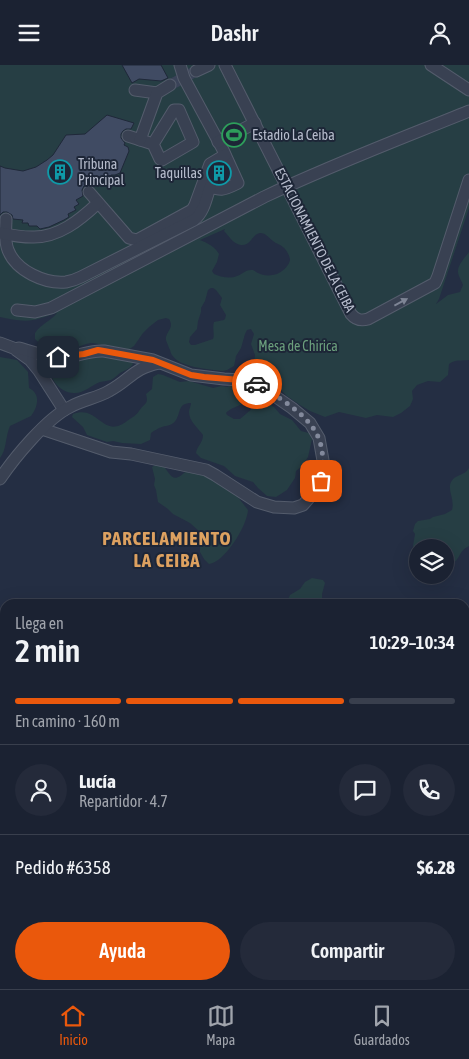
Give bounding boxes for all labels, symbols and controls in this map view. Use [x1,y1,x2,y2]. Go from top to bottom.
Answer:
icon: menu [15,19,43,47]
icon: person [426,19,454,47]
text: Dashr [211,20,258,46]
sports icon: Estadio La Ceiba [221,122,247,148]
place label: Estadio La Ceiba [252,127,335,143]
place label: Tribuna Principal [78,156,125,188]
building icon: Tribuna Principal [47,159,73,185]
building icon: Taquillas [206,160,232,186]
place label: Taquillas [155,165,202,181]
street label: ESTACIONAMIENTO DE LA CEIBA [272,165,358,315]
one-way arrow [394,298,408,306]
pin [37,336,79,378]
park label: Mesa de Chirica [258,338,338,354]
icon: home [44,343,72,371]
courier [232,359,282,409]
icon: car [243,370,271,398]
pin [300,460,342,502]
icon: bag [307,467,335,495]
district label: PARCELAMIENTO LA CEIBA [102,527,232,571]
map controls [409,539,454,584]
button: layers [409,539,454,584]
text: Llega en [15,614,64,632]
text: 10:29–10:34 [369,631,455,653]
text: 2 min [15,632,80,669]
text: En camino · 160 m [15,712,120,730]
button: person [15,764,67,816]
button: chat [339,764,391,816]
button: phone [403,764,455,816]
text: Lucía [79,770,116,792]
text: Repartidor · 4.7 [79,792,168,810]
text: Pedido #6358 [15,856,111,878]
text: $6.28 [417,856,455,878]
button: Ayuda [15,922,230,980]
button: Compartir [240,922,455,980]
tab: Inicio [59,1002,88,1048]
tab: Mapa [206,1002,235,1048]
tab: Guardados [354,1002,410,1048]

